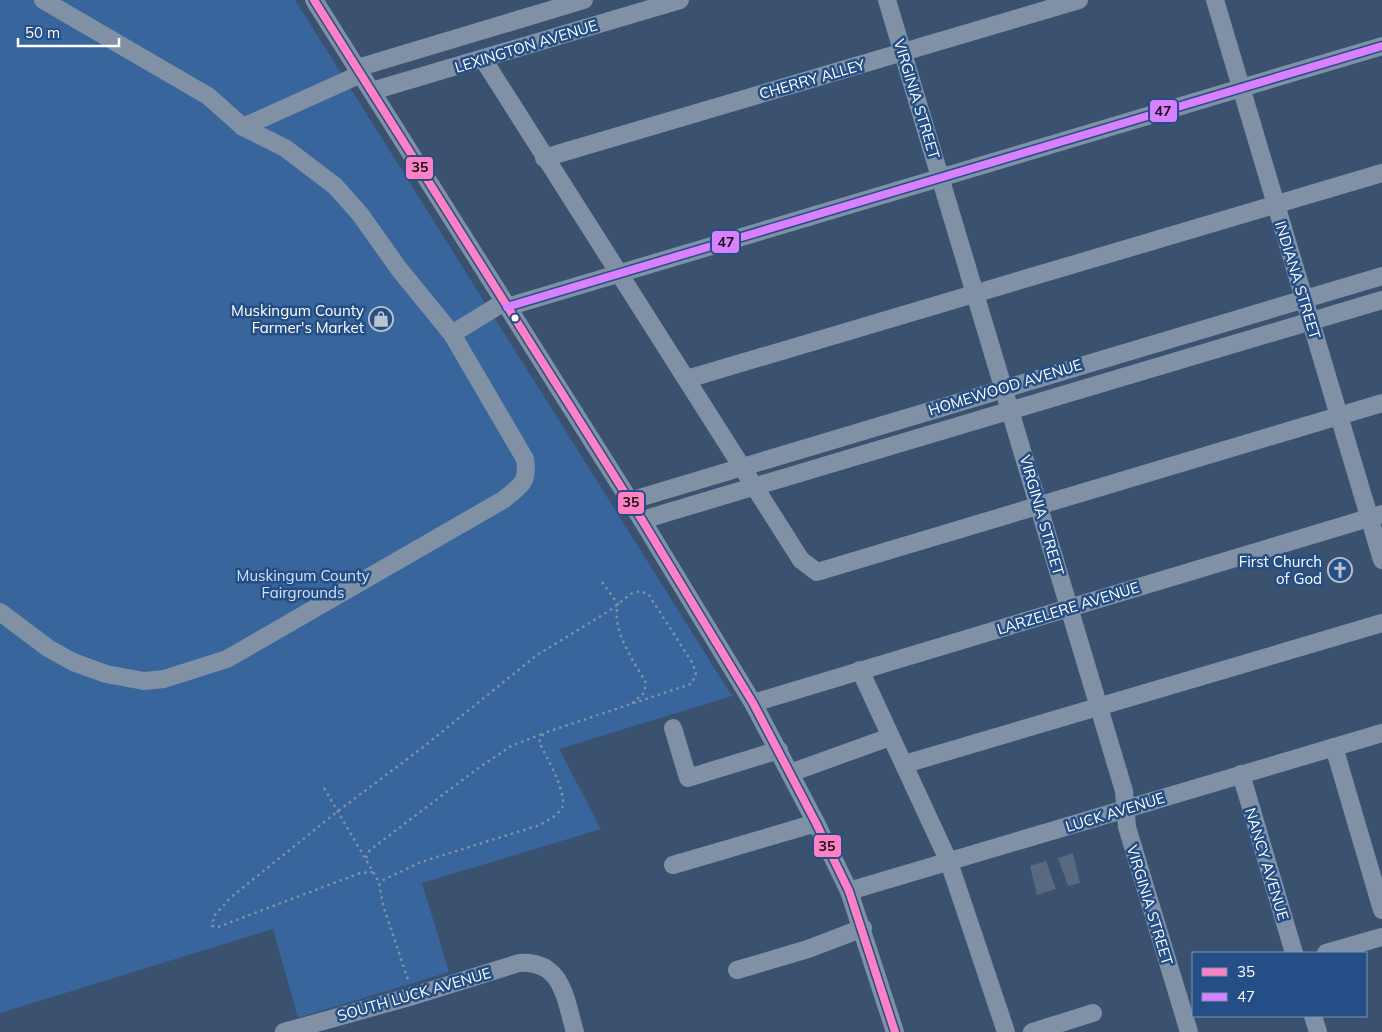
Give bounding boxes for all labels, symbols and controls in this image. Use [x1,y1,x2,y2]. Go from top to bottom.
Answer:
scale bar [18,15,119,47]
street label: LEXINGTON AVENUE [452,15,600,77]
text: 50 m [25,23,60,42]
street label: VIRGINIA STREET [890,37,944,161]
street label: CHERRY ALLEY [757,55,868,103]
line badge: 47 [1149,99,1178,123]
text: 47 [1155,102,1171,120]
line badge: 35 [405,156,434,180]
text: 35 [412,158,428,176]
street label: INDIANA STREET [1271,219,1325,341]
line badge: 47 [711,230,740,254]
text: 47 [718,233,734,251]
place label: Muskingum County Farmer's Market [231,301,364,337]
shop icon: Muskingum County Farmer's Market [368,306,394,332]
unlabelled marker [510,313,520,323]
street label: HOMEWOOD AVENUE [926,354,1084,419]
street label: VIRGINIA STREET [1016,452,1068,578]
line badge: 35 [617,491,645,515]
text: 35 [623,493,639,511]
place label: First Church of God [1239,552,1322,588]
church icon: First Church of God [1327,557,1353,583]
park label: Muskingum County Fairgrounds [237,566,369,602]
street label: LARZELERE AVENUE [995,577,1142,639]
street label: LUCK AVENUE [1063,788,1167,836]
street label: NANCY AVENUE [1241,805,1293,923]
line badge: 35 [813,834,842,858]
text: 35 [819,837,835,855]
street label: VIRGINIA STREET [1123,843,1177,967]
legend [1192,952,1367,1017]
text: 35 [1237,962,1255,981]
street label: SOUTH LUCK AVENUE [335,963,493,1025]
text: 47 [1237,987,1255,1006]

